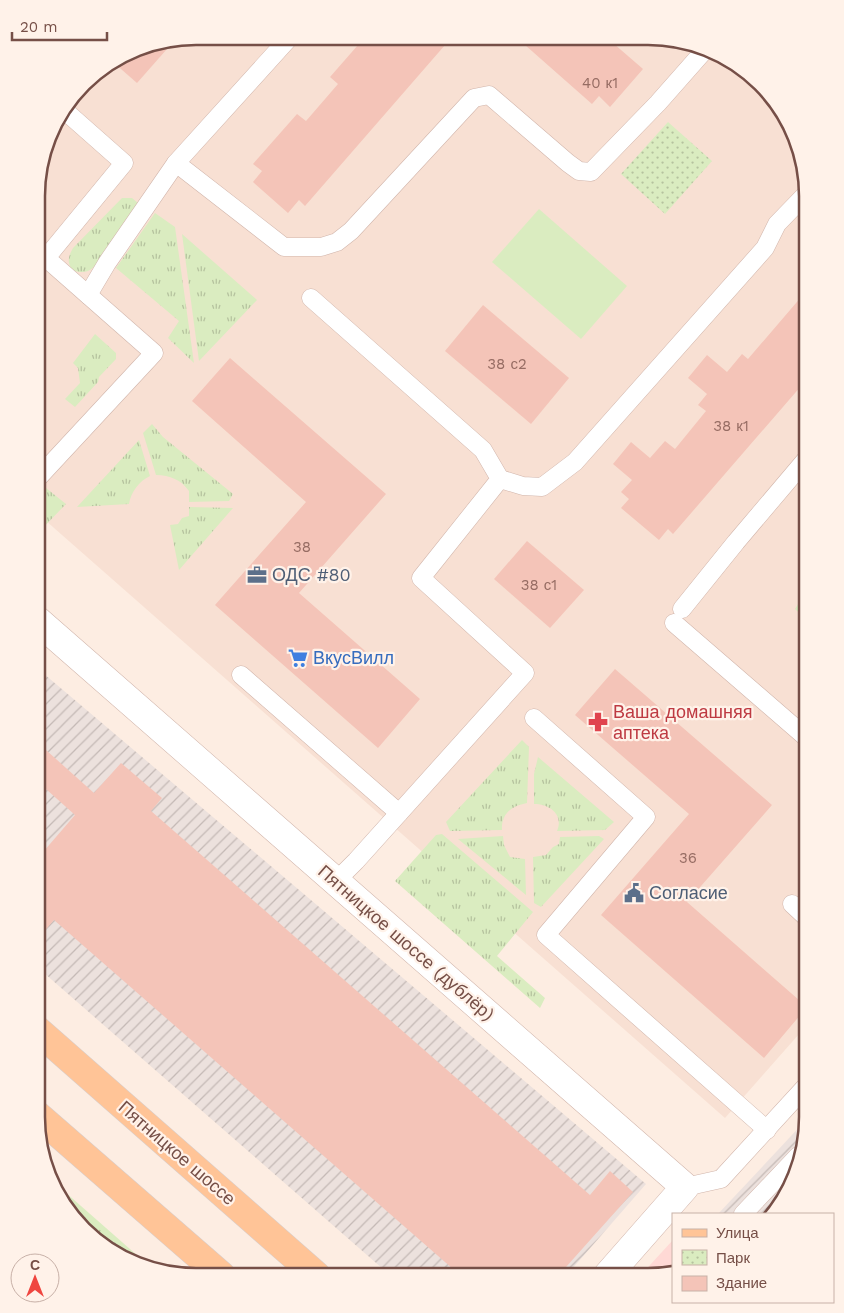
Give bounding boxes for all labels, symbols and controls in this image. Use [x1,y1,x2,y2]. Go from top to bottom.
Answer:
scale bar [12,10,108,42]
text: 20 m [20,18,58,36]
house number: 40 к1 [582,74,618,92]
house number: 38 с2 [487,355,527,373]
house number: 38 к1 [713,417,749,435]
house number: 38 [293,538,311,556]
office icon: ОДС #80 [246,564,268,586]
place label: ОДС #80 [272,564,351,585]
house number: 38 с1 [521,576,557,594]
supermarket icon: ВкусВилл [287,647,309,669]
place label: ВкусВилл [313,647,394,668]
place label: Ваша домашняя аптека [613,701,752,743]
pharmacy icon: Ваша домашняя аптека [587,711,609,733]
house number: 36 [679,849,697,867]
street label: Пятницкое шоссе (дублёр) [314,860,499,1025]
public building icon: Согласие [623,882,645,904]
place label: Согласие [649,882,728,903]
street label: Пятницкое шоссе [115,1096,240,1209]
legend [672,1213,834,1303]
text: Улица [716,1224,759,1242]
text: Парк [716,1249,750,1267]
north arrow [10,1253,60,1303]
text: С [30,1257,40,1273]
text: Здание [716,1274,767,1292]

